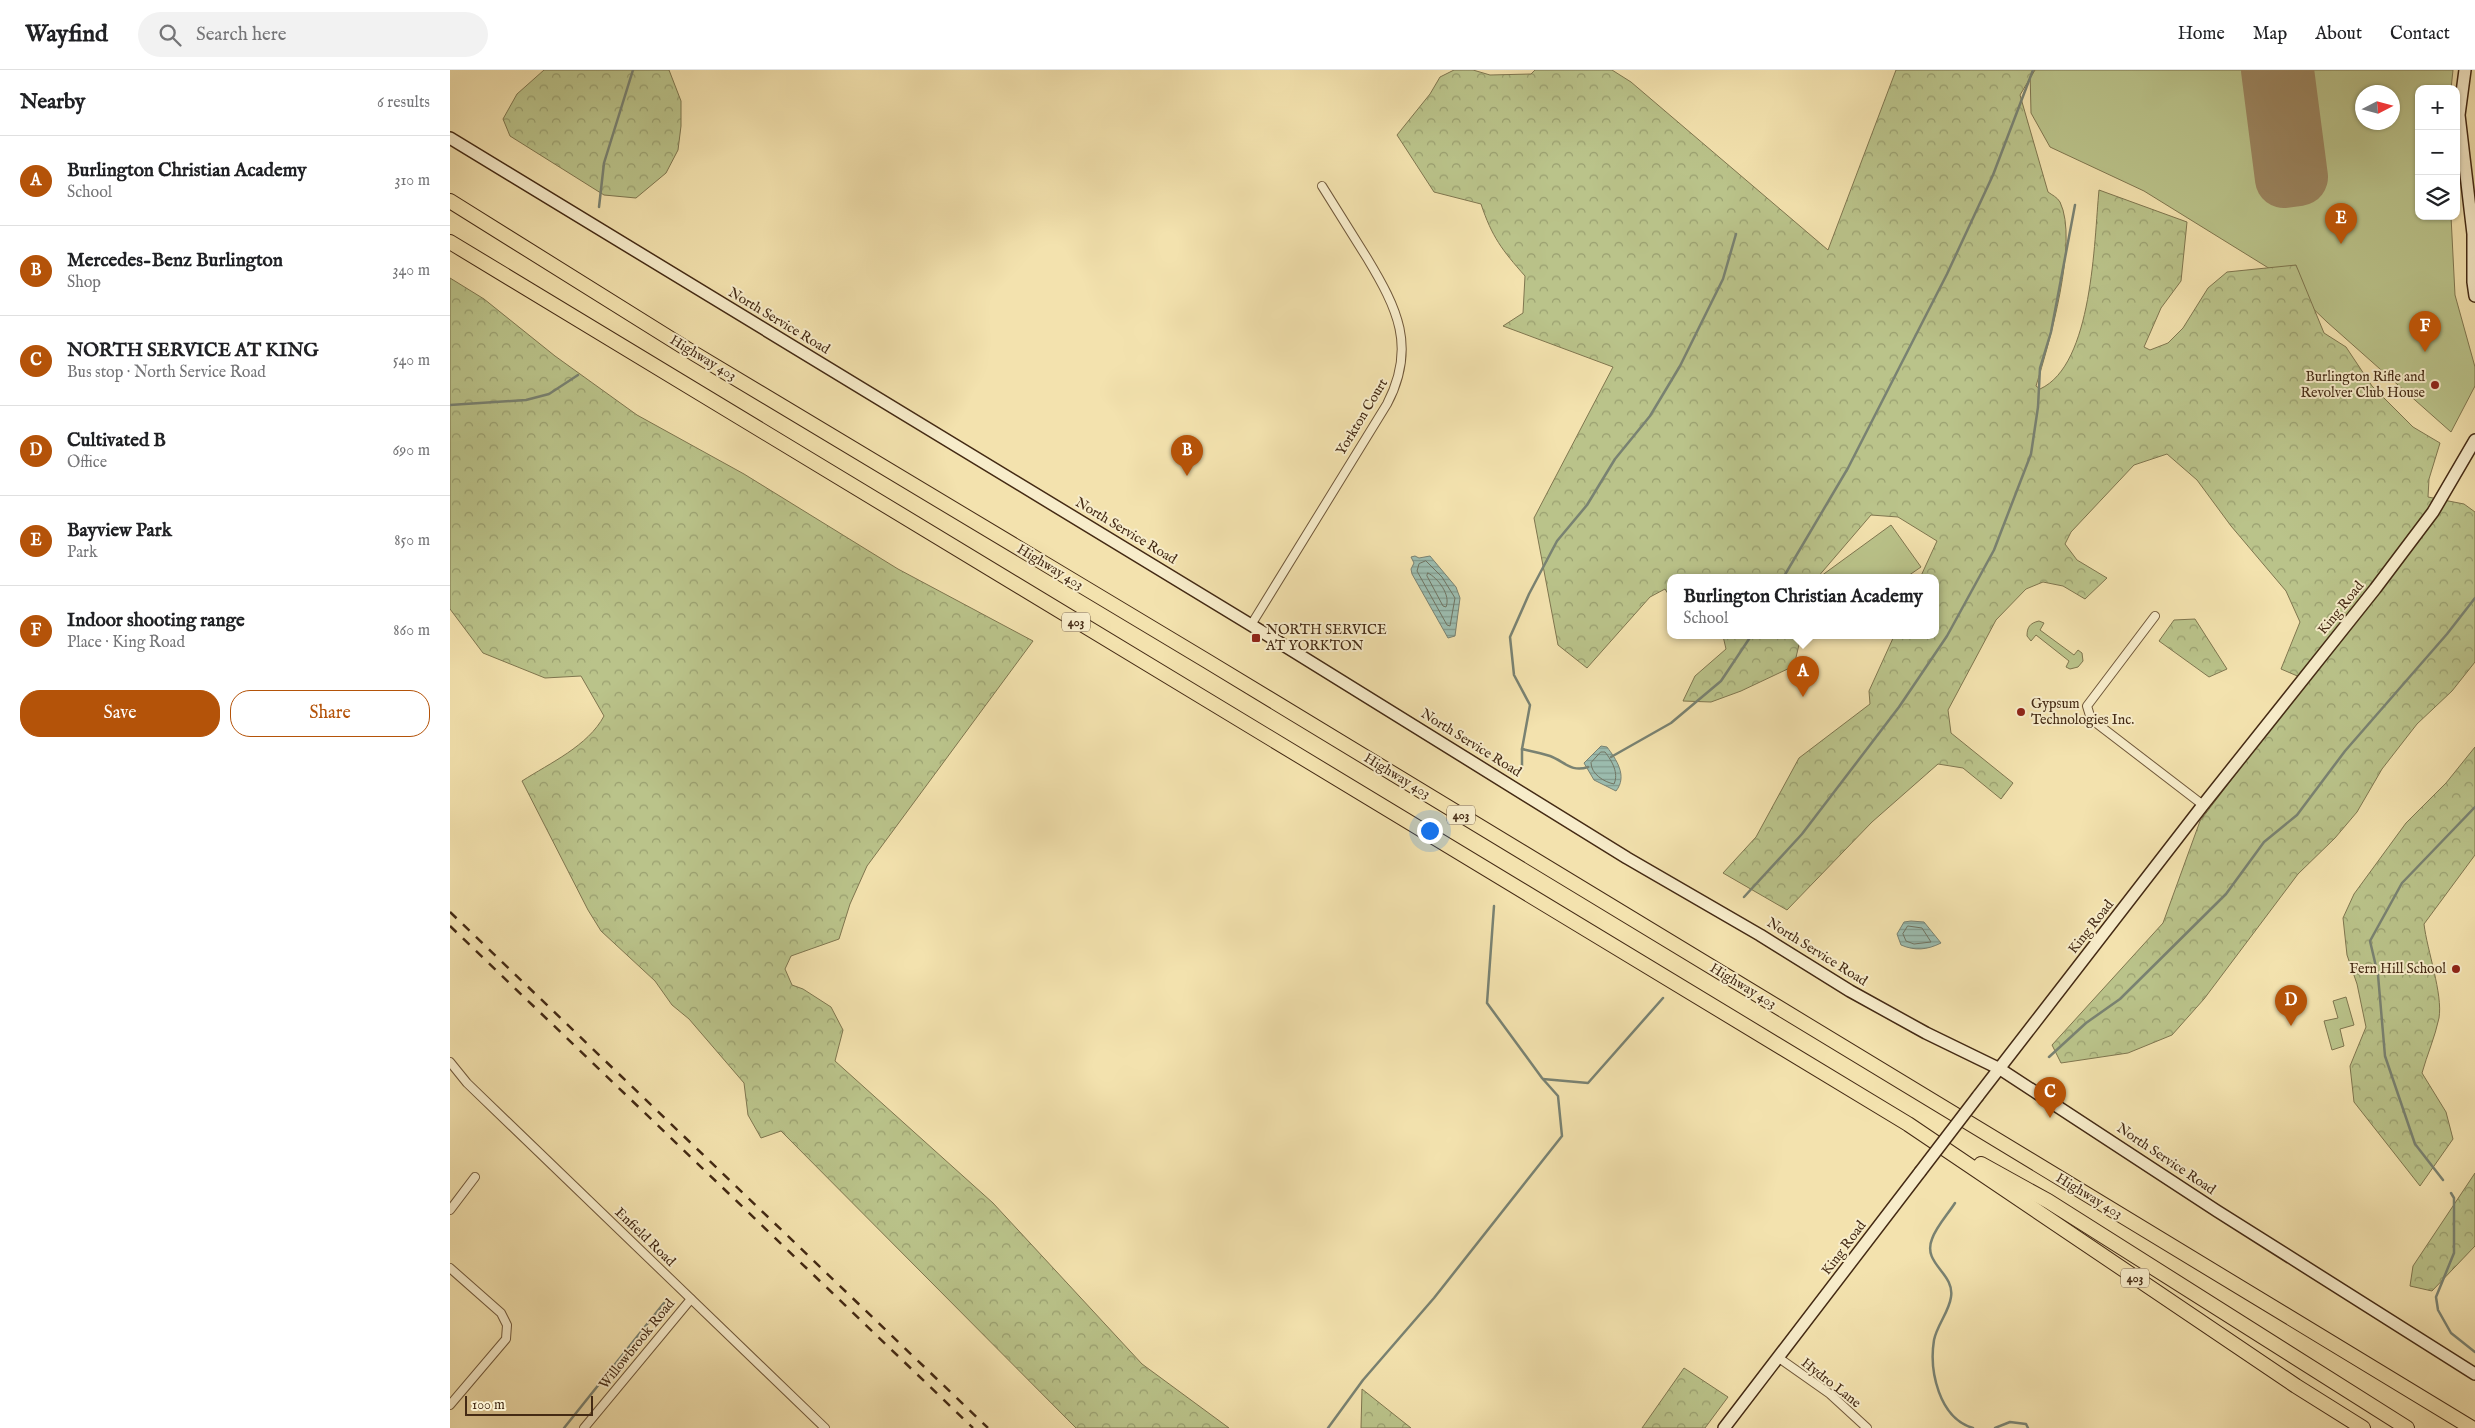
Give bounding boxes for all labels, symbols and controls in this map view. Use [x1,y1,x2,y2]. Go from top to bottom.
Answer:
search box [138,12,488,57]
text: Wayfind [25,19,108,50]
icon: search [156,21,184,49]
text: Search here [196,23,286,47]
text: Home [2178,23,2225,46]
text: Map [2253,23,2287,46]
text: About [2315,23,2362,46]
text: Contact [2390,23,2450,46]
north arrow [2355,85,2400,130]
map controls [2415,85,2460,220]
button: + [2415,85,2460,130]
text: Nearby [20,89,85,116]
text: 6 results [377,93,430,113]
button: − [2415,130,2460,175]
text: Burlington Christian Academy [67,159,307,183]
text: A [31,171,41,191]
text: 310 m [394,171,430,191]
button: layers [2415,175,2460,220]
text: School [67,183,112,203]
pin: E [2325,203,2357,244]
text: Mercedes-Benz Burlington [67,249,283,273]
text: B [31,261,41,281]
text: 340 m [392,261,430,281]
text: Shop [67,273,101,293]
street label: North Service Road [725,284,834,359]
pin: F [2409,311,2441,352]
street label: Highway 403 [666,331,740,385]
text: NORTH SERVICE AT KING [67,339,319,363]
text: C [30,351,42,371]
text: 540 m [393,351,430,371]
text: Bus stop · North Service Road [67,363,266,383]
place label: Burlington Rifle and Revolver Club House [2301,368,2426,402]
street label: Yorkton Court [1332,375,1392,459]
marker: Burlington Rifle and Revolver Club House [2429,379,2441,391]
text: Cultivated B [67,429,166,453]
pin: B [1171,435,1203,476]
text: D [30,441,42,461]
text: 690 m [393,441,430,461]
text: Office [67,453,107,473]
street label: North Service Road [1072,494,1181,569]
text: Bayview Park [67,519,172,543]
text: E [30,531,42,551]
text: 850 m [394,531,430,551]
street label: Highway 403 [1013,540,1087,594]
text: Park [67,543,97,563]
popup [1667,574,1939,639]
street label: King Road [2314,577,2368,638]
text: Burlington Christian Academy [1683,585,1923,609]
text: Indoor shooting range [67,609,245,633]
text: School [1683,609,1728,629]
road number: 403 [1062,612,1090,632]
text: F [31,621,41,641]
text: 860 m [393,621,430,641]
place label: NORTH SERVICE AT YORKTON [1265,621,1387,655]
marker: NORTH SERVICE AT YORKTON [1250,632,1262,644]
text: Place · King Road [67,633,185,653]
pin: A [1787,656,1819,697]
button: Save [20,690,220,737]
button: Share [230,690,430,737]
place label: Gypsum Technologies Inc. [2031,695,2134,729]
street label: North Service Road [1417,705,1525,782]
marker: Gypsum Technologies Inc. [2015,706,2027,718]
street label: Highway 403 [1360,749,1434,803]
road number: 403 [1447,806,1475,824]
your location [1417,818,1443,844]
street label: King Road [2064,896,2118,958]
street label: North Service Road [1763,914,1871,991]
street label: Highway 403 [1706,959,1780,1013]
place label: Fern Hill School [2349,960,2446,978]
marker: Fern Hill School [2450,963,2462,975]
pin: D [2275,985,2307,1026]
pin: C [2034,1077,2066,1118]
street label: North Service Road [2113,1119,2219,1199]
street label: Highway 403 [2052,1169,2126,1223]
street label: Enfield Road [611,1204,680,1271]
street label: King Road [1818,1217,1871,1279]
road number: 403 [2121,1268,2149,1288]
street label: Willowbrook Road [595,1295,679,1393]
street label: Hydro Lane [1797,1354,1865,1412]
scale bar [465,1393,592,1416]
text: 100 m [472,1396,505,1414]

